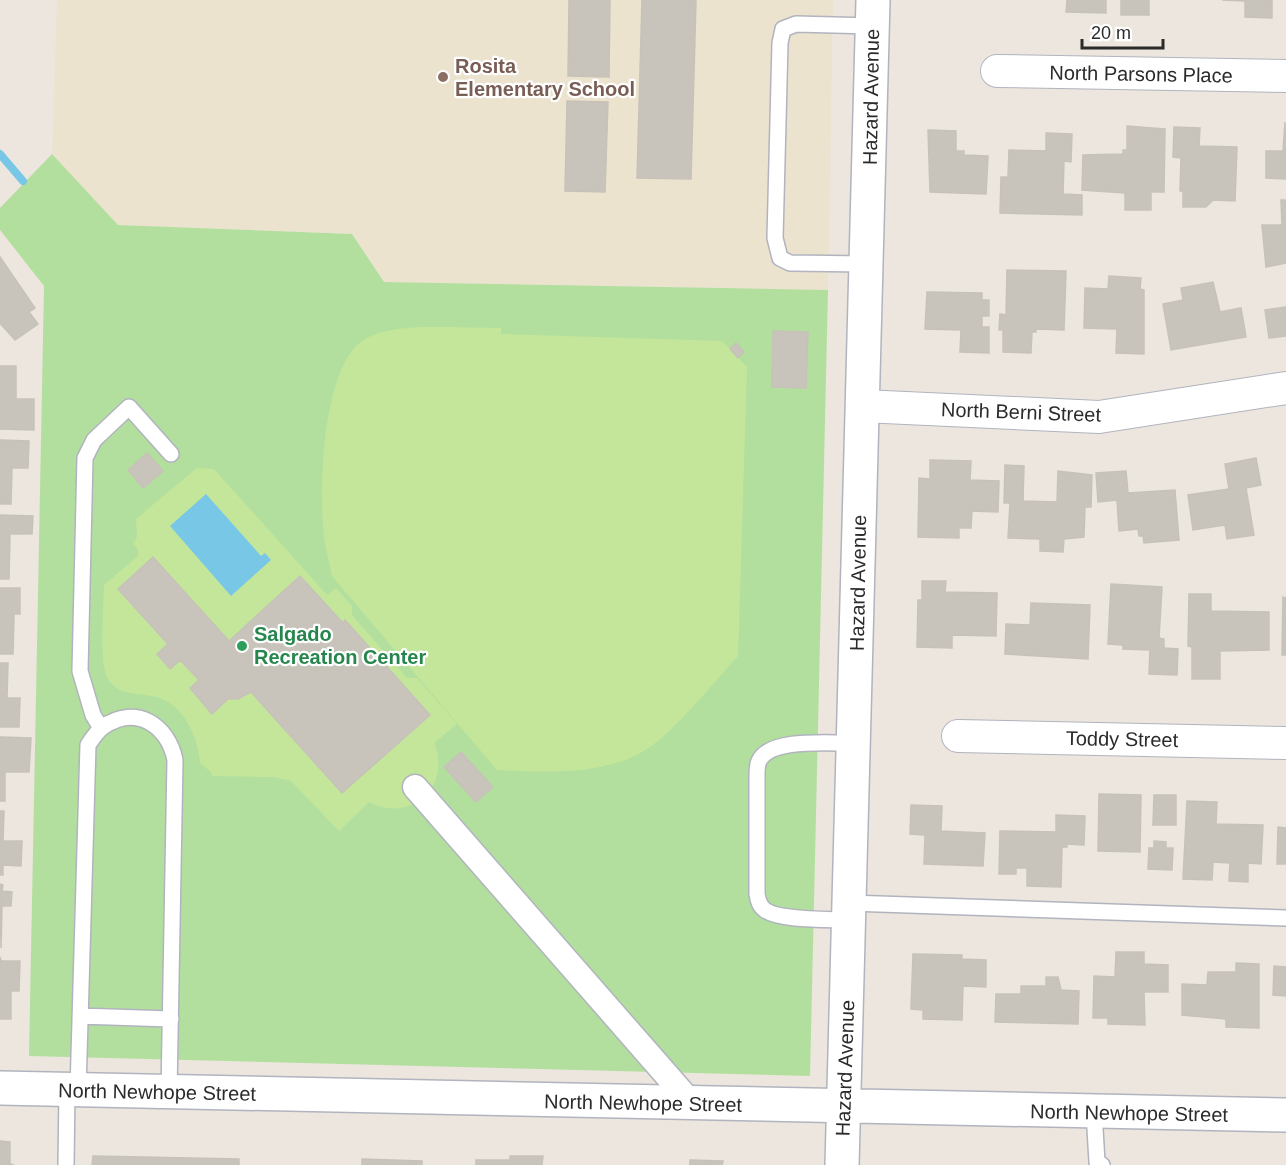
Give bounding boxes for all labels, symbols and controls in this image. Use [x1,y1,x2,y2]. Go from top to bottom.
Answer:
scale bar [1082,12,1163,50]
text: 20 m [1091,23,1131,43]
street label: Hazard Avenue [859,29,883,165]
place label: Rosita Elementary School [455,55,635,100]
street label: North Parsons Place [1049,61,1233,87]
marker: Rosita Elementary School [436,70,450,84]
street label: North Berni Street [941,398,1102,426]
street label: Hazard Avenue [846,515,870,651]
place label: Salgado Recreation Center [254,623,426,668]
marker: Salgado Recreation Center [235,639,249,653]
street label: Toddy Street [1066,727,1179,751]
street label: Hazard Avenue [832,999,858,1137]
street label: North Newhope Street [58,1079,257,1105]
street label: North Newhope Street [544,1090,743,1116]
street label: North Newhope Street [1030,1100,1229,1126]

